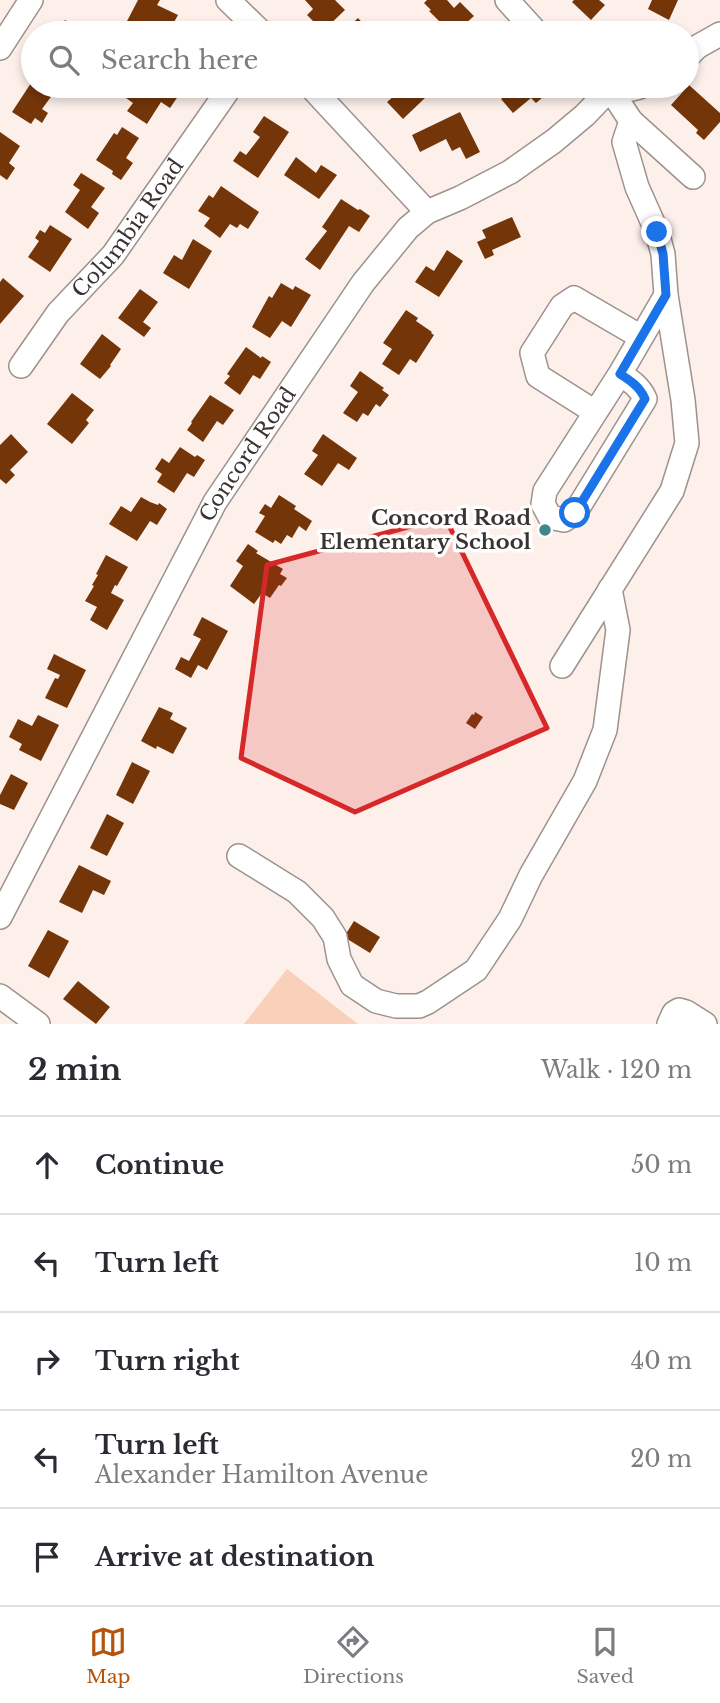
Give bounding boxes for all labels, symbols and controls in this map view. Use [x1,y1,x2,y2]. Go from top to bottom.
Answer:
search box [21,21,699,98]
icon: search [45,41,83,79]
text: Search here [101,44,258,76]
street label: Columbia Road [67,154,189,303]
route end [641,216,672,247]
street label: Concord Road [194,382,302,526]
route start [559,497,590,528]
place label: Concord Road Elementary School [319,505,532,555]
marker: Concord Road Elementary School [537,522,553,538]
text: 2 min [28,1051,121,1088]
text: Walk · 120 m [541,1056,692,1084]
icon: ahead [28,1146,66,1184]
text: Continue [95,1149,224,1181]
text: 50 m [631,1151,692,1179]
icon: left [28,1244,66,1282]
text: Turn left [95,1247,219,1279]
text: 10 m [634,1249,692,1277]
icon: right [28,1342,66,1380]
text: Turn right [95,1345,240,1377]
text: 40 m [631,1347,692,1375]
text: Turn left [95,1429,219,1461]
icon: left [28,1440,66,1478]
text: 20 m [630,1445,692,1473]
text: Alexander Hamilton Avenue [95,1461,428,1489]
icon: arrive [28,1538,66,1576]
text: Arrive at destination [95,1541,375,1573]
tab: Map [86,1623,130,1688]
tab: Directions [303,1623,404,1688]
tab: Saved [576,1623,634,1688]

